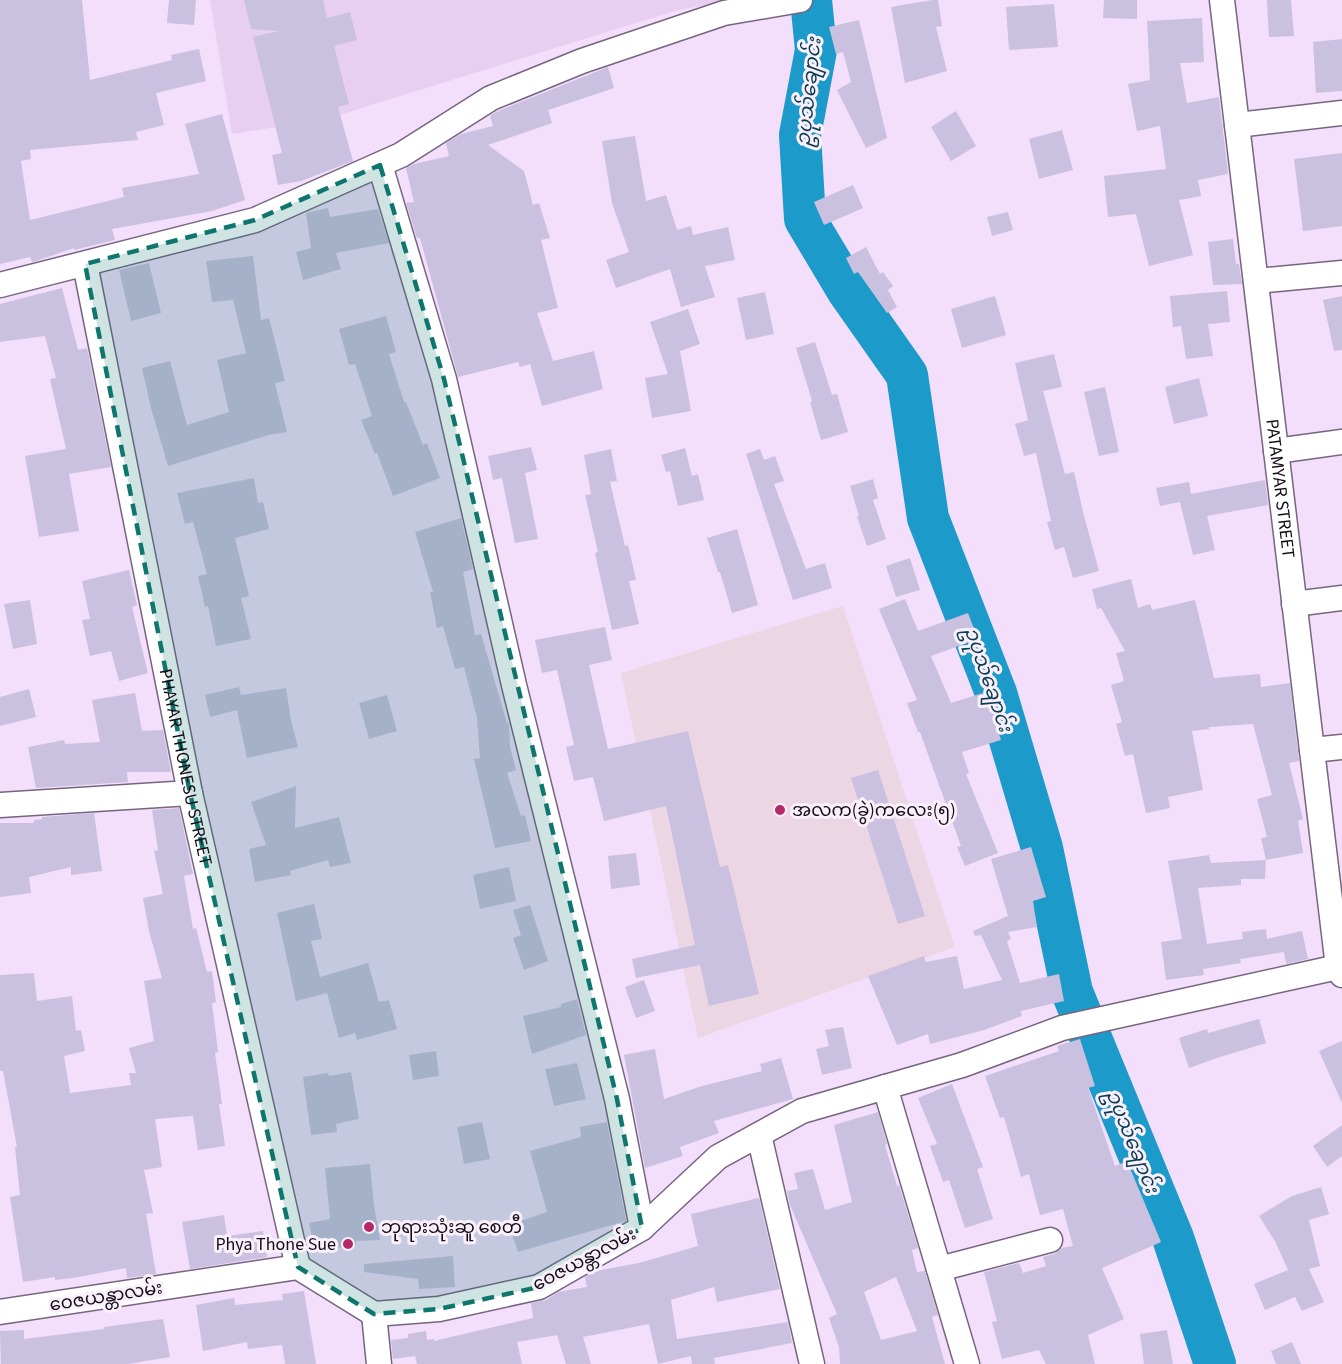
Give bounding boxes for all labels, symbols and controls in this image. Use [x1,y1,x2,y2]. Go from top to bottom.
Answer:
water label: ဥပုသ်ချောင်း [788,35,831,148]
street label: PATAMYAR STREET [1259,418,1301,560]
water label: ဥပုသ်ချောင်း [955,623,1020,737]
street label: PHAYAR THONESU STREET [153,666,218,868]
place label: အလက(ခွဲ)ကလေး(၅) [792,798,956,825]
marker: အလက(ခွဲ)ကလေး(၅) [773,803,787,817]
water label: ဥပုသ်ချောင်း [1097,1085,1167,1199]
place label: ဘုရားသုံးဆူ စေတီ [381,1213,522,1242]
marker: ဘုရားသုံးဆူ စေတီ [362,1220,376,1234]
street label: ဝေဇယန္တာလမ်း [528,1221,641,1299]
place label: Phya Thone Sue [215,1232,336,1257]
marker: Phya Thone Sue [341,1237,355,1251]
street label: ဝေဇယန္တာလမ်း [48,1274,165,1320]

